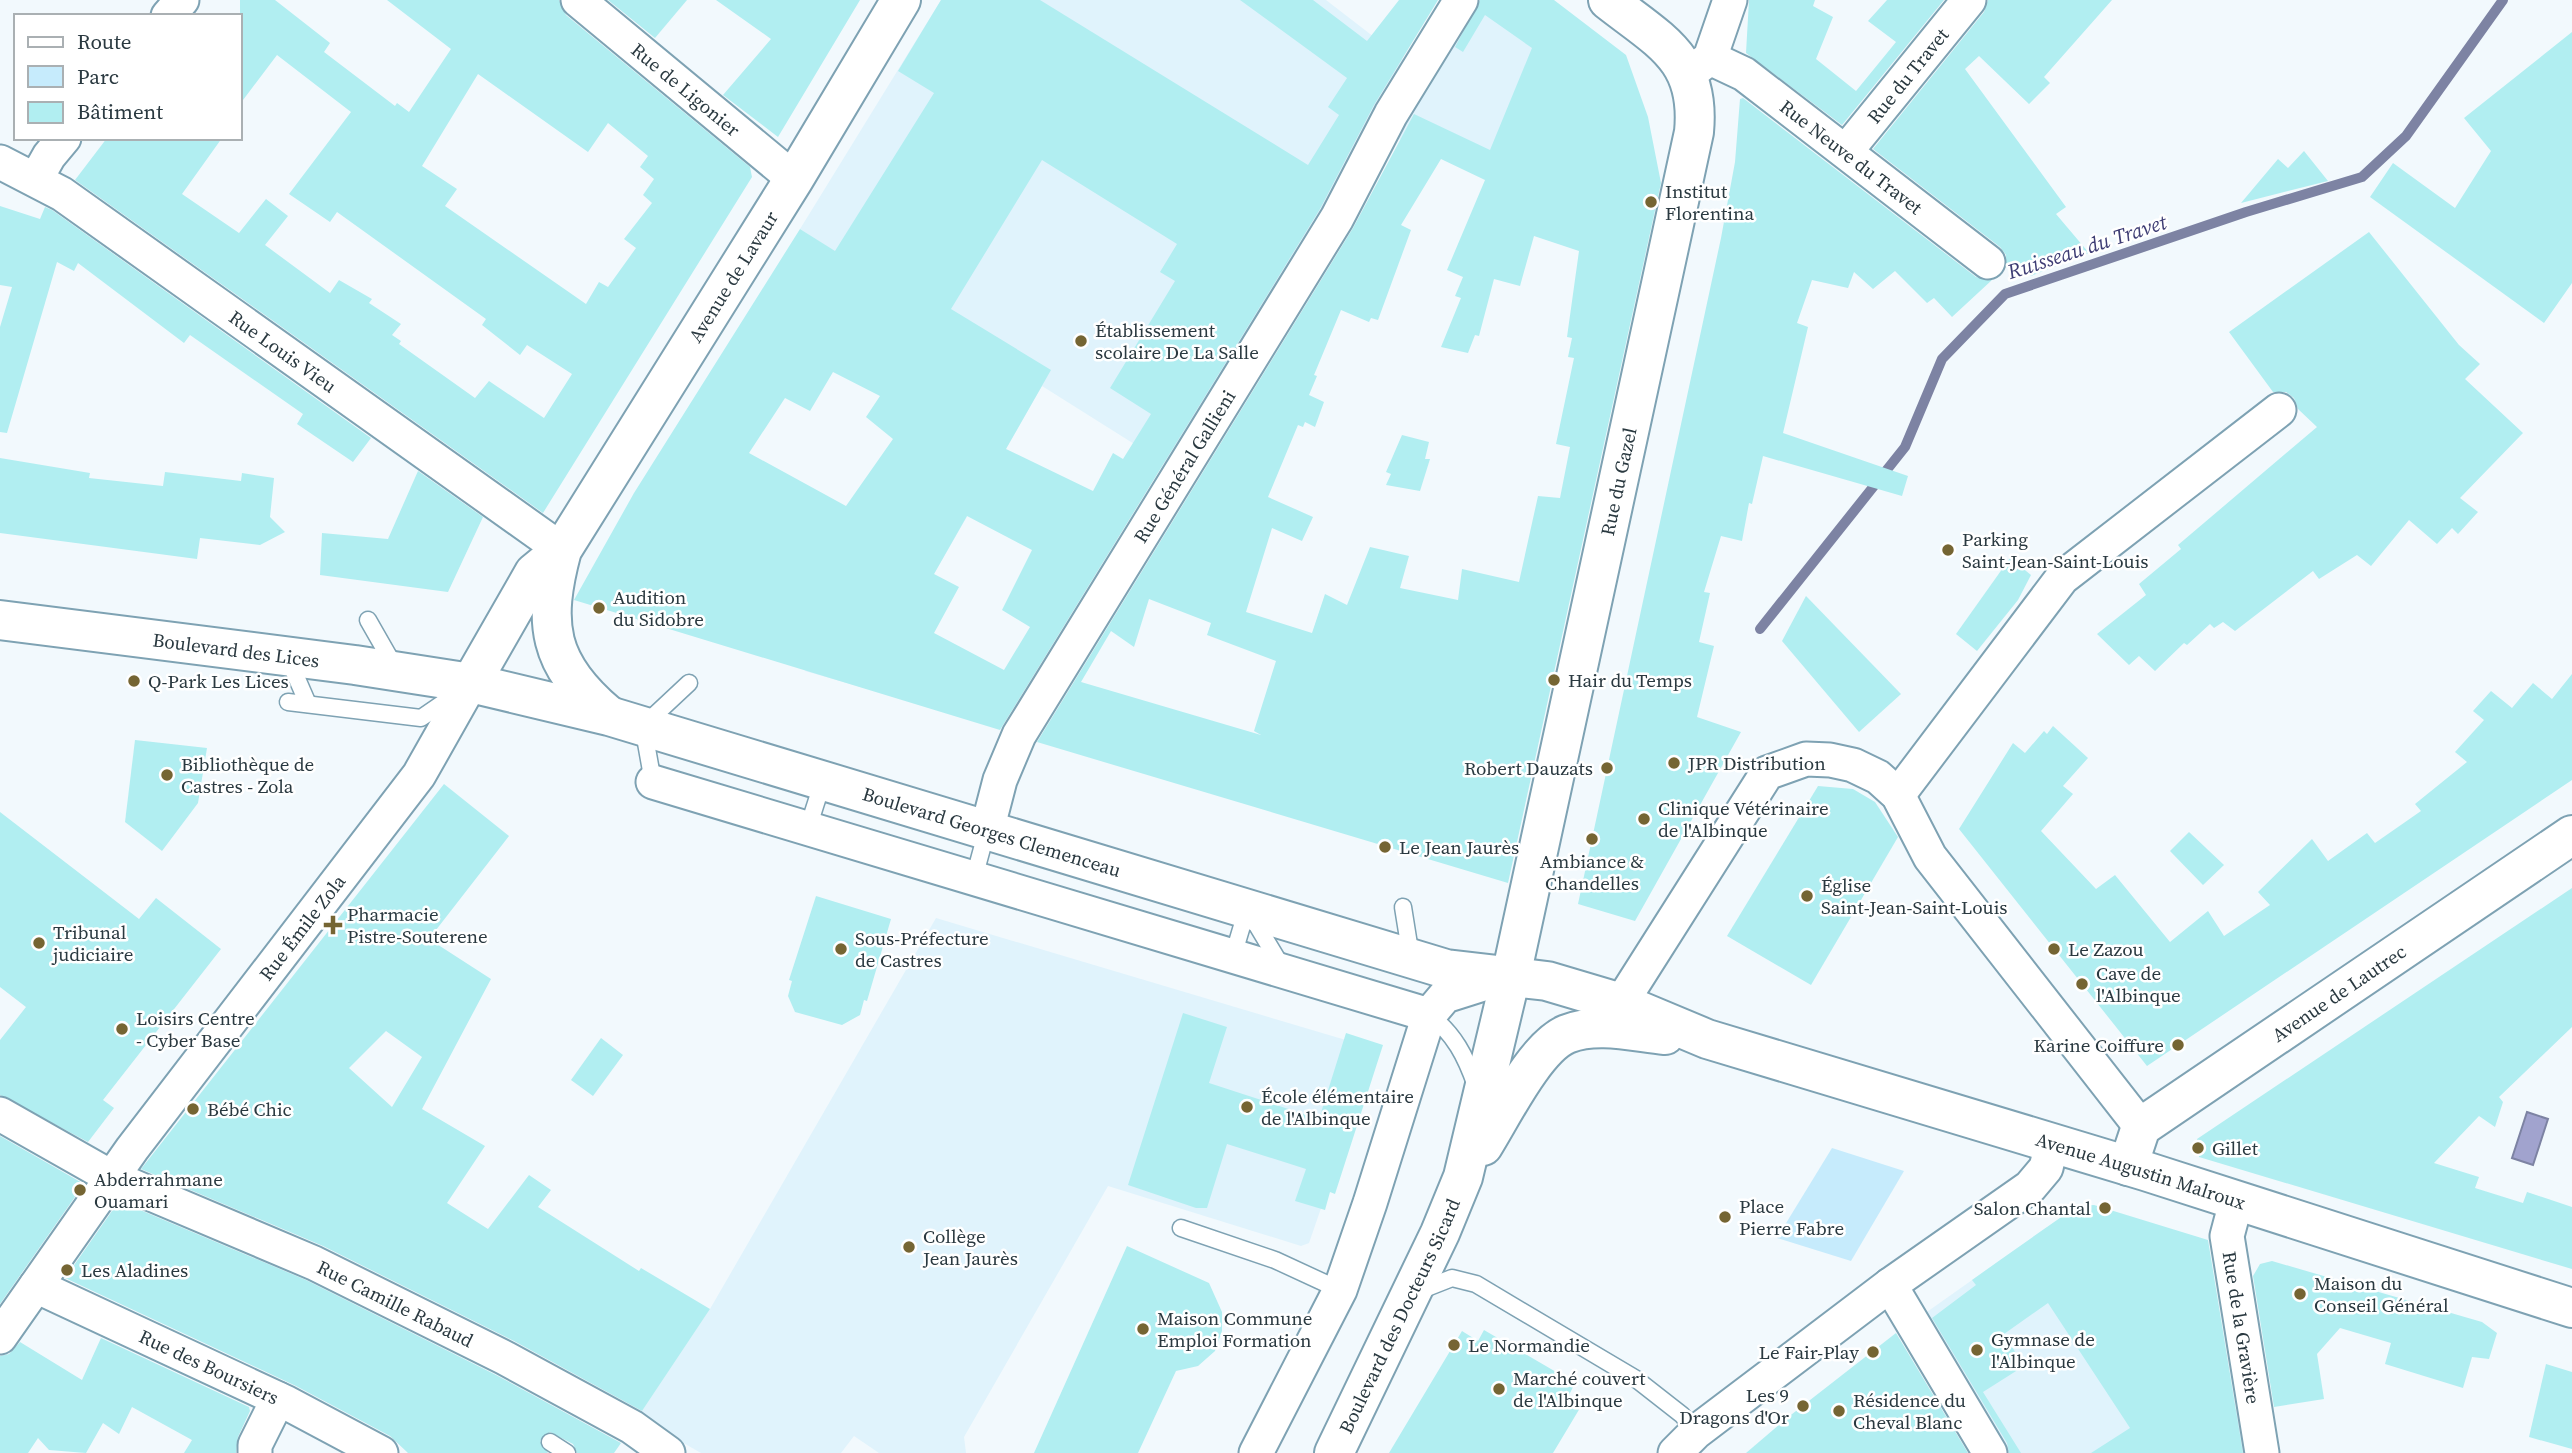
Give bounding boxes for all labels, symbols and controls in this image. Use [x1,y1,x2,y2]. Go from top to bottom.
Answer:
legend [14,14,242,140]
street label: Rue du Travet [1861,22,1955,129]
text: Route [77,27,132,56]
street label: Rue de Ligonier [626,37,746,142]
text: Parc [77,62,119,91]
street label: Rue Neuve du Travet [1775,93,1929,220]
text: Bâtiment [77,97,163,126]
place label: Institut Florentina [1665,178,1754,226]
marker: Institut Florentina [1643,194,1659,210]
street label: Avenue de Lavaur [682,206,784,347]
water label: Ruisseau du Travet [2003,207,2171,286]
street label: Rue Louis Vieu [224,304,342,399]
place label: Établissement scolaire De La Salle [1095,317,1259,365]
marker: Établissement scolaire De La Salle [1073,333,1089,349]
street label: Rue Général Gallieni [1127,385,1241,548]
street label: Rue du Gazel [1594,425,1643,538]
place label: Parking Saint-Jean-Saint-Louis [1962,526,2149,574]
marker: Parking Saint-Jean-Saint-Louis [1940,542,1956,558]
place label: Audition du Sidobre [613,584,704,632]
marker: Audition du Sidobre [591,600,607,616]
street label: Boulevard des Lices [151,626,321,673]
place label: Hair du Temps [1568,667,1692,693]
place label: Q-Park Les Lices [148,668,289,694]
marker: Hair du Temps [1546,672,1562,688]
marker: Q-Park Les Lices [126,673,142,689]
place label: JPR Distribution [1687,750,1826,776]
place label: Bibliothèque de Castres - Zola [181,751,314,799]
place label: Robert Dauzats [1464,755,1593,781]
marker: JPR Distribution [1666,755,1682,771]
marker: Robert Dauzats [1599,760,1615,776]
marker: Bibliothèque de Castres - Zola [159,767,175,783]
street label: Boulevard Georges Clemenceau [859,780,1124,883]
place label: Clinique Vétérinaire de l'Albinque [1658,795,1829,843]
marker: Clinique Vétérinaire de l'Albinque [1636,811,1652,827]
marker: Ambiance & Chandelles [1584,831,1600,847]
place label: Le Jean Jaurès [1399,834,1519,860]
marker: Le Jean Jaurès [1377,839,1393,855]
place label: Ambiance & Chandelles [1540,848,1644,896]
street label: Rue Émile Zola [253,869,351,986]
place label: Église Saint-Jean-Saint-Louis [1821,872,2008,920]
marker: Église Saint-Jean-Saint-Louis [1799,888,1815,904]
place label: Pharmacie Pistre-Souterene [347,901,488,949]
marker: Pharmacie Pistre-Souterene [325,917,341,933]
place label: Tribunal judiciaire [51,919,133,967]
place label: Sous-Préfecture de Castres [855,925,989,973]
marker: Tribunal judiciaire [31,935,47,951]
place label: Le Zazou [2068,936,2144,962]
street label: Avenue de Lautrec [2267,938,2411,1048]
marker: Sous-Préfecture de Castres [833,941,849,957]
marker: Le Zazou [2046,941,2062,957]
place label: Cave de l'Albinque [2096,960,2181,1008]
marker: Cave de l'Albinque [2074,976,2090,992]
place label: Loisirs Centre - Cyber Base [136,1005,255,1053]
marker: Loisirs Centre - Cyber Base [114,1021,130,1037]
place label: Karine Coiffure [2034,1032,2164,1058]
marker: Karine Coiffure [2170,1037,2186,1053]
place label: École élémentaire de l'Albinque [1261,1083,1414,1131]
place label: Bébé Chic [207,1096,292,1122]
marker: École élémentaire de l'Albinque [1239,1099,1255,1115]
marker: Bébé Chic [185,1101,201,1117]
street label: Avenue Augustin Malroux [2033,1126,2249,1215]
place label: Gillet [2212,1135,2259,1161]
marker: Gillet [2190,1140,2206,1156]
place label: Abderrahmane Ouamari [94,1166,223,1214]
marker: Abderrahmane Ouamari [72,1182,88,1198]
place label: Place Pierre Fabre [1739,1193,1844,1241]
street label: Boulevard des Docteurs Sicard [1332,1194,1466,1438]
place label: Salon Chantal [1974,1195,2091,1221]
marker: Salon Chantal [2097,1200,2113,1216]
marker: Place Pierre Fabre [1717,1209,1733,1225]
place label: Collège Jean Jaurès [922,1223,1018,1271]
marker: Collège Jean Jaurès [901,1239,917,1255]
street label: Rue de la Gravière [2217,1249,2267,1406]
street label: Rue Camille Rabaud [313,1254,478,1353]
place label: Les Aladines [81,1257,188,1283]
marker: Les Aladines [59,1262,75,1278]
place label: Maison du Conseil Général [2314,1270,2449,1318]
marker: Maison du Conseil Général [2292,1286,2308,1302]
place label: Maison Commune Emploi Formation [1157,1305,1313,1353]
marker: Maison Commune Emploi Formation [1135,1321,1151,1337]
street label: Rue des Boursiers [135,1323,283,1410]
place label: Gymnase de l'Albinque [1991,1326,2095,1374]
place label: Le Normandie [1468,1332,1590,1358]
marker: Le Normandie [1446,1337,1462,1353]
place label: Le Fair-Play [1759,1339,1859,1365]
marker: Gymnase de l'Albinque [1969,1342,1985,1358]
marker: Le Fair-Play [1865,1344,1881,1360]
place label: Marché couvert de l'Albinque [1513,1365,1646,1413]
marker: Marché couvert de l'Albinque [1491,1381,1507,1397]
place label: Les 9 Dragons d'Or [1679,1382,1789,1430]
place label: Résidence du Cheval Blanc [1853,1387,1966,1435]
marker: Les 9 Dragons d'Or [1795,1398,1811,1414]
marker: Résidence du Cheval Blanc [1831,1403,1847,1419]

